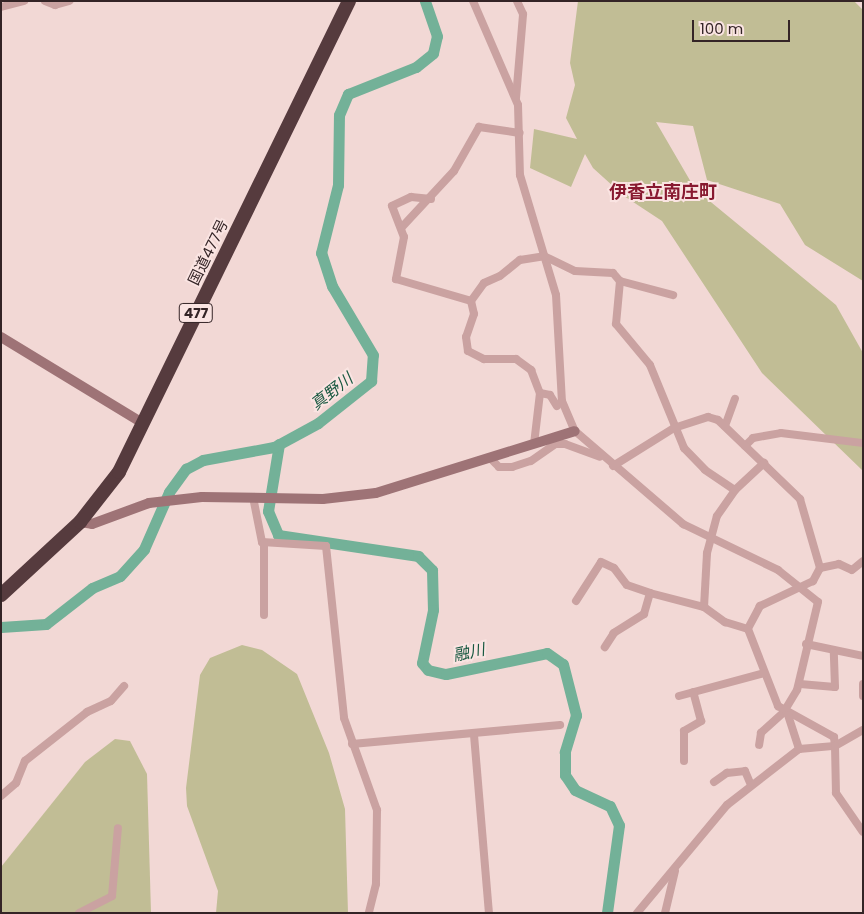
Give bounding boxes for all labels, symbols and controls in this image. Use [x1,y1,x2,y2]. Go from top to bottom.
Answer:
scale bar [694,10,792,42]
text: 100 m [700,18,743,39]
district label: 伊香立南庄町 [609,181,717,203]
street label: 国道477号 [184,216,232,288]
road number: 477 [178,302,214,324]
water label: 真野川 [307,370,357,414]
water label: 融川 [451,640,487,666]

